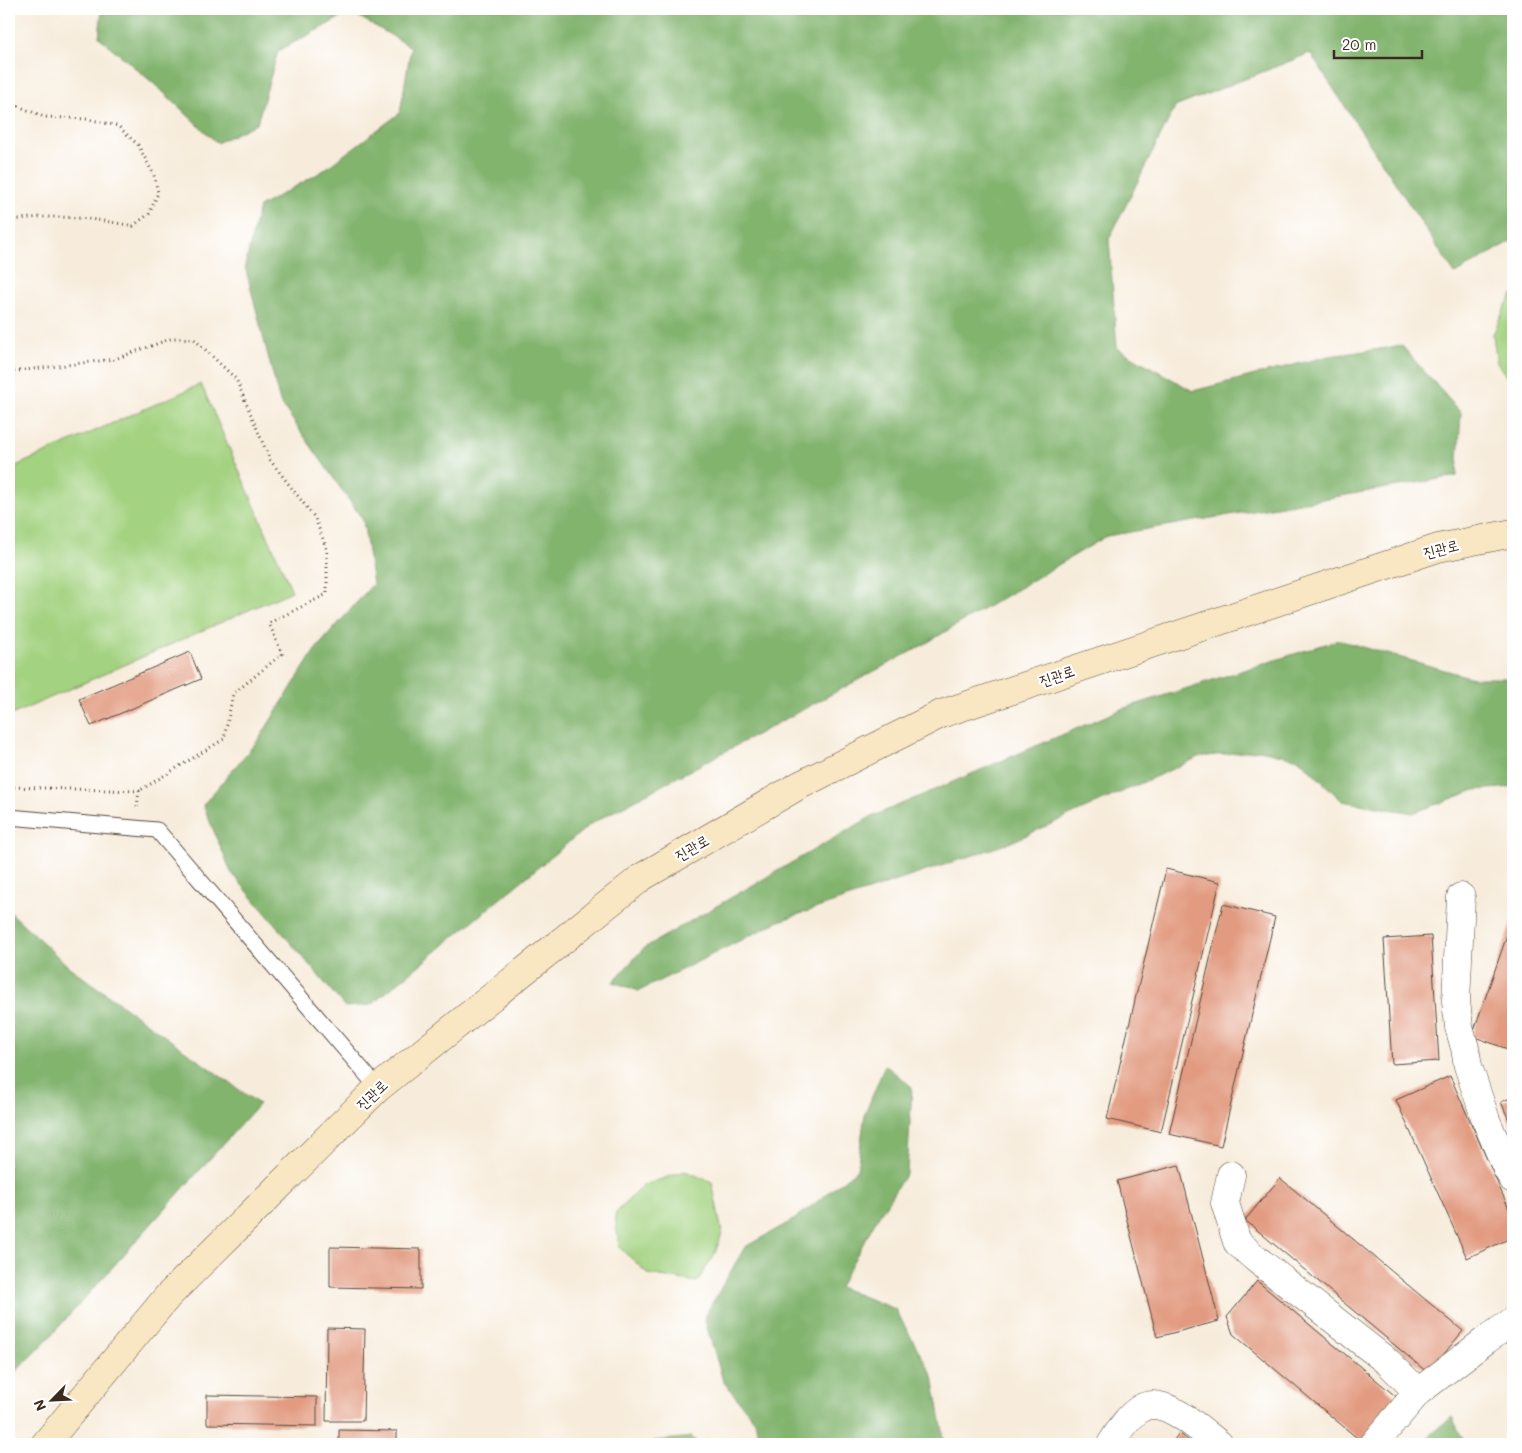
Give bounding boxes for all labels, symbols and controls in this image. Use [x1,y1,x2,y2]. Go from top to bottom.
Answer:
scale bar [1334,28,1422,60]
text: 20 m [1342,34,1376,54]
street label: 진관로 [1421,534,1461,562]
street label: 진관로 [1036,660,1077,690]
street label: 진관로 [671,829,712,865]
street label: 진관로 [351,1075,391,1114]
north arrow [28,1376,78,1426]
text: N [29,1397,51,1414]

